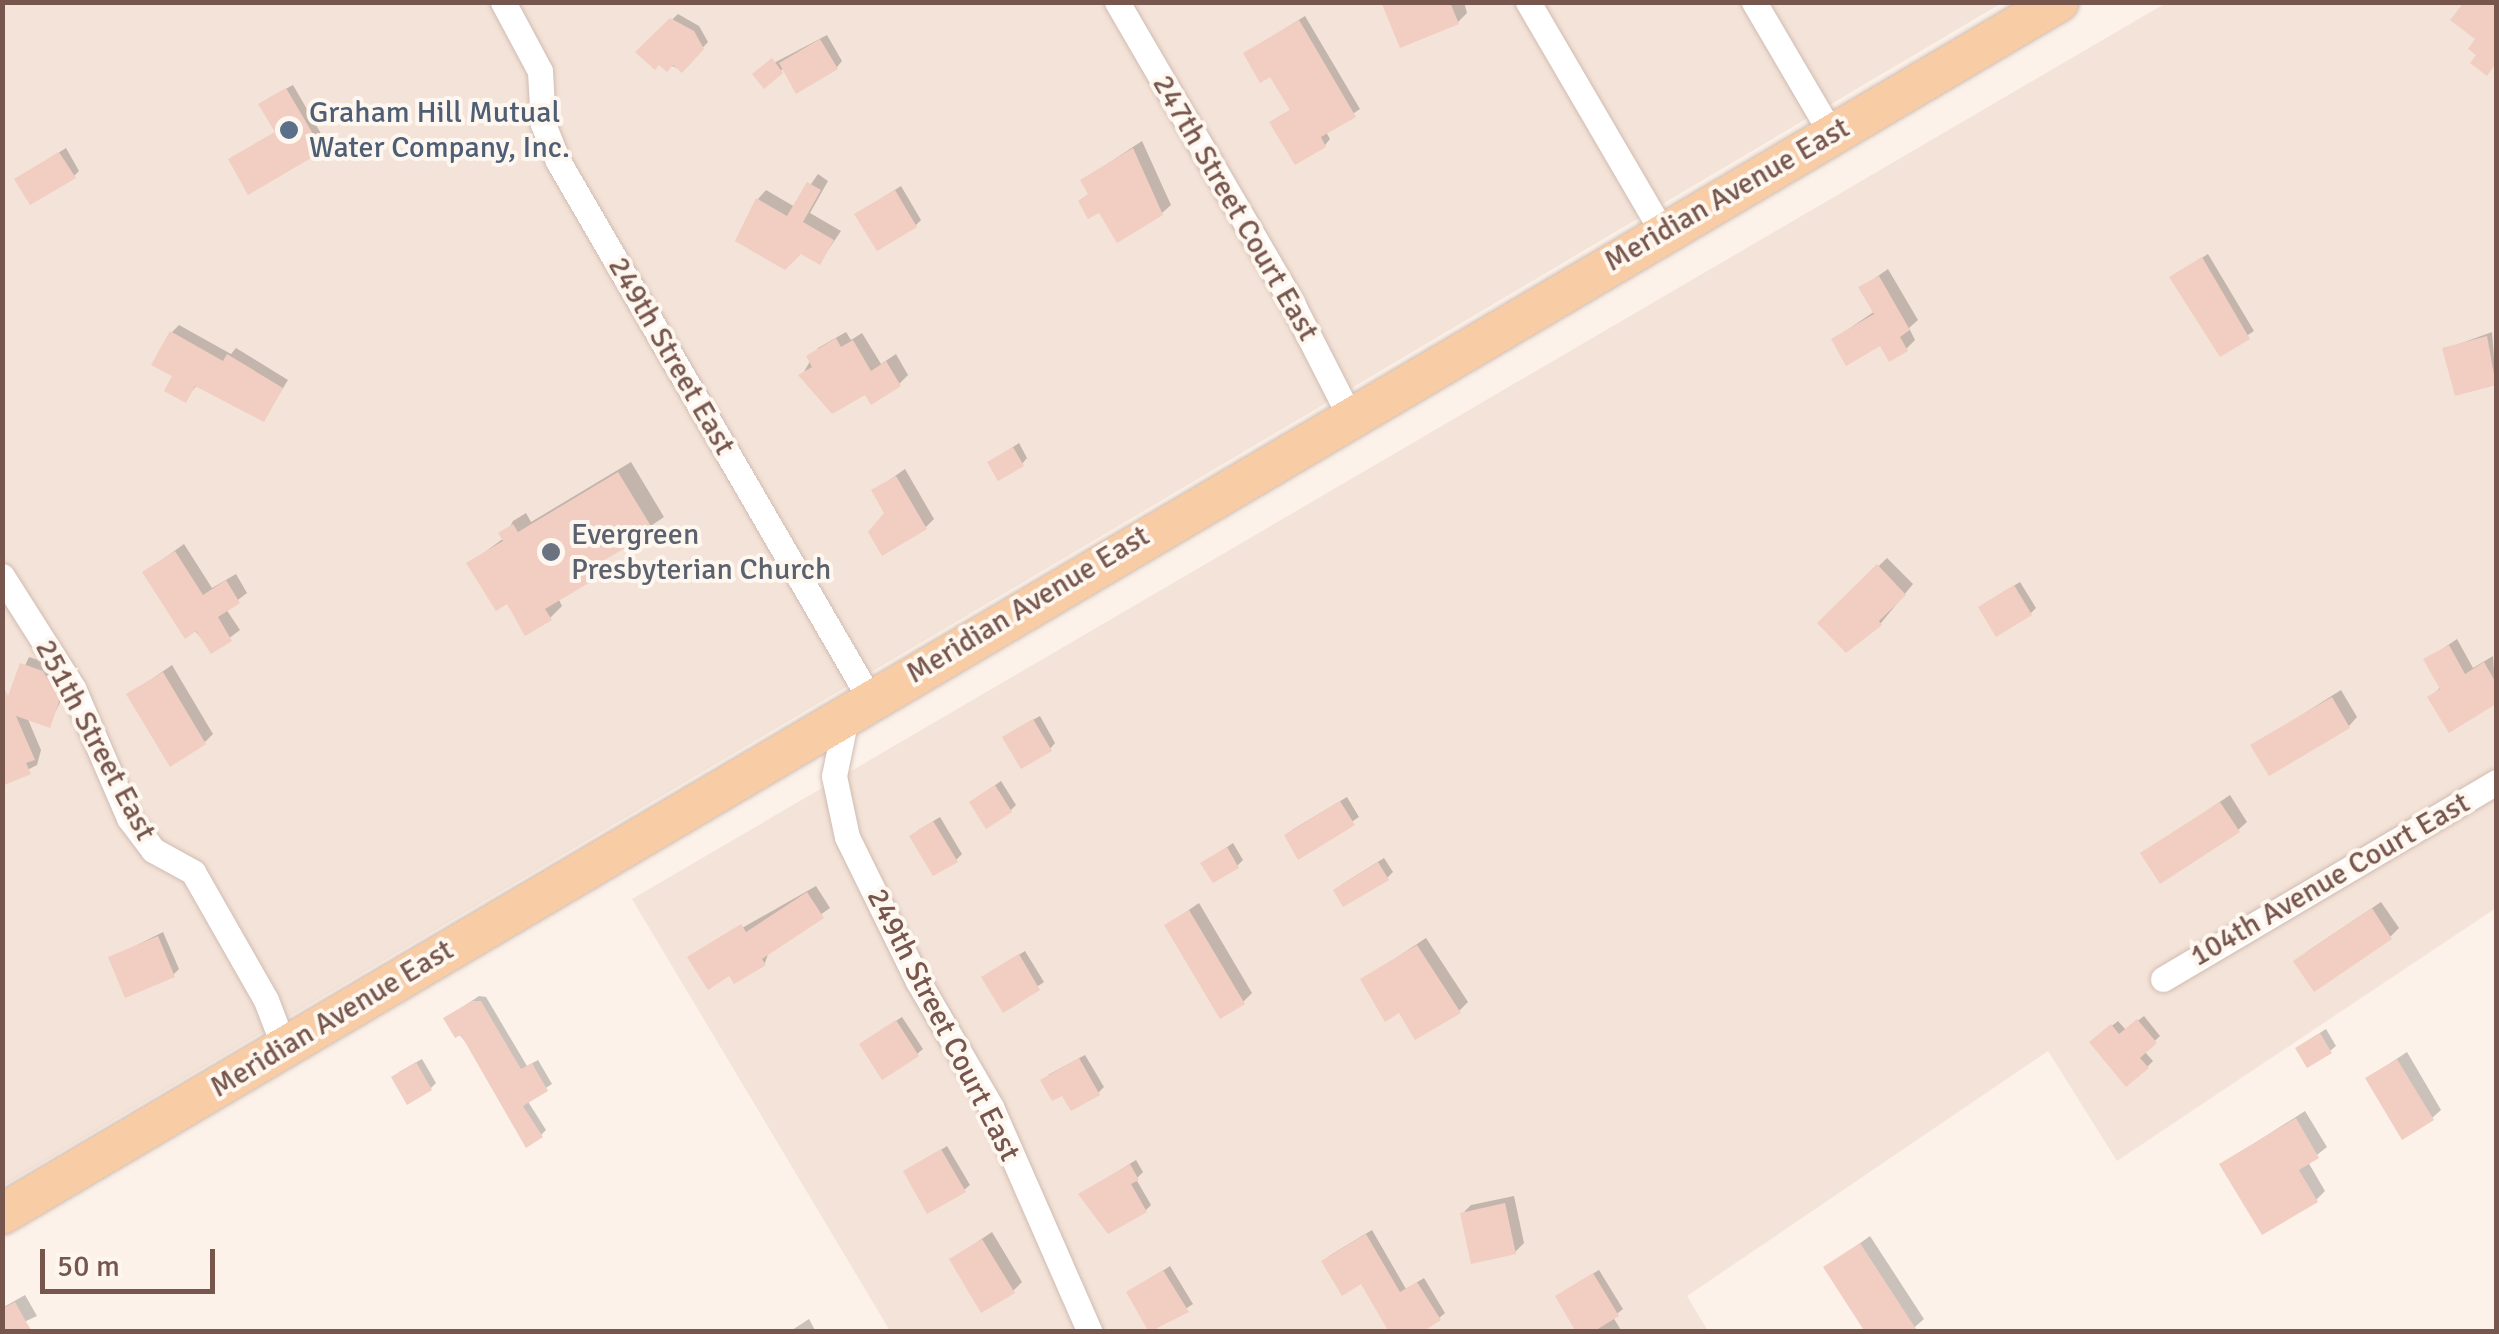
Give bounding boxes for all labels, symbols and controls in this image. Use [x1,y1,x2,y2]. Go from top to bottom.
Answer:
street label: 247th Street Court East [1144,69,1326,347]
place label: Graham Hill Mutual Water Company, Inc. [309,95,570,166]
street label: Meridian Avenue East [1598,110,1856,280]
marker: Graham Hill Mutual Water Company, Inc. [278,119,300,141]
street label: 249th Street East [600,251,742,461]
place label: Evergreen Presbyterian Church [571,517,831,588]
street label: Meridian Avenue East [900,518,1156,692]
marker: Evergreen Presbyterian Church [540,541,562,563]
street label: 251th Street East [27,633,163,847]
street label: 104th Avenue Court East [2184,785,2476,975]
street label: 249th Street Court East [859,883,1027,1167]
street label: Meridian Avenue East [204,932,460,1106]
scale bar [45,1229,220,1291]
text: 50 m [57,1248,120,1285]

